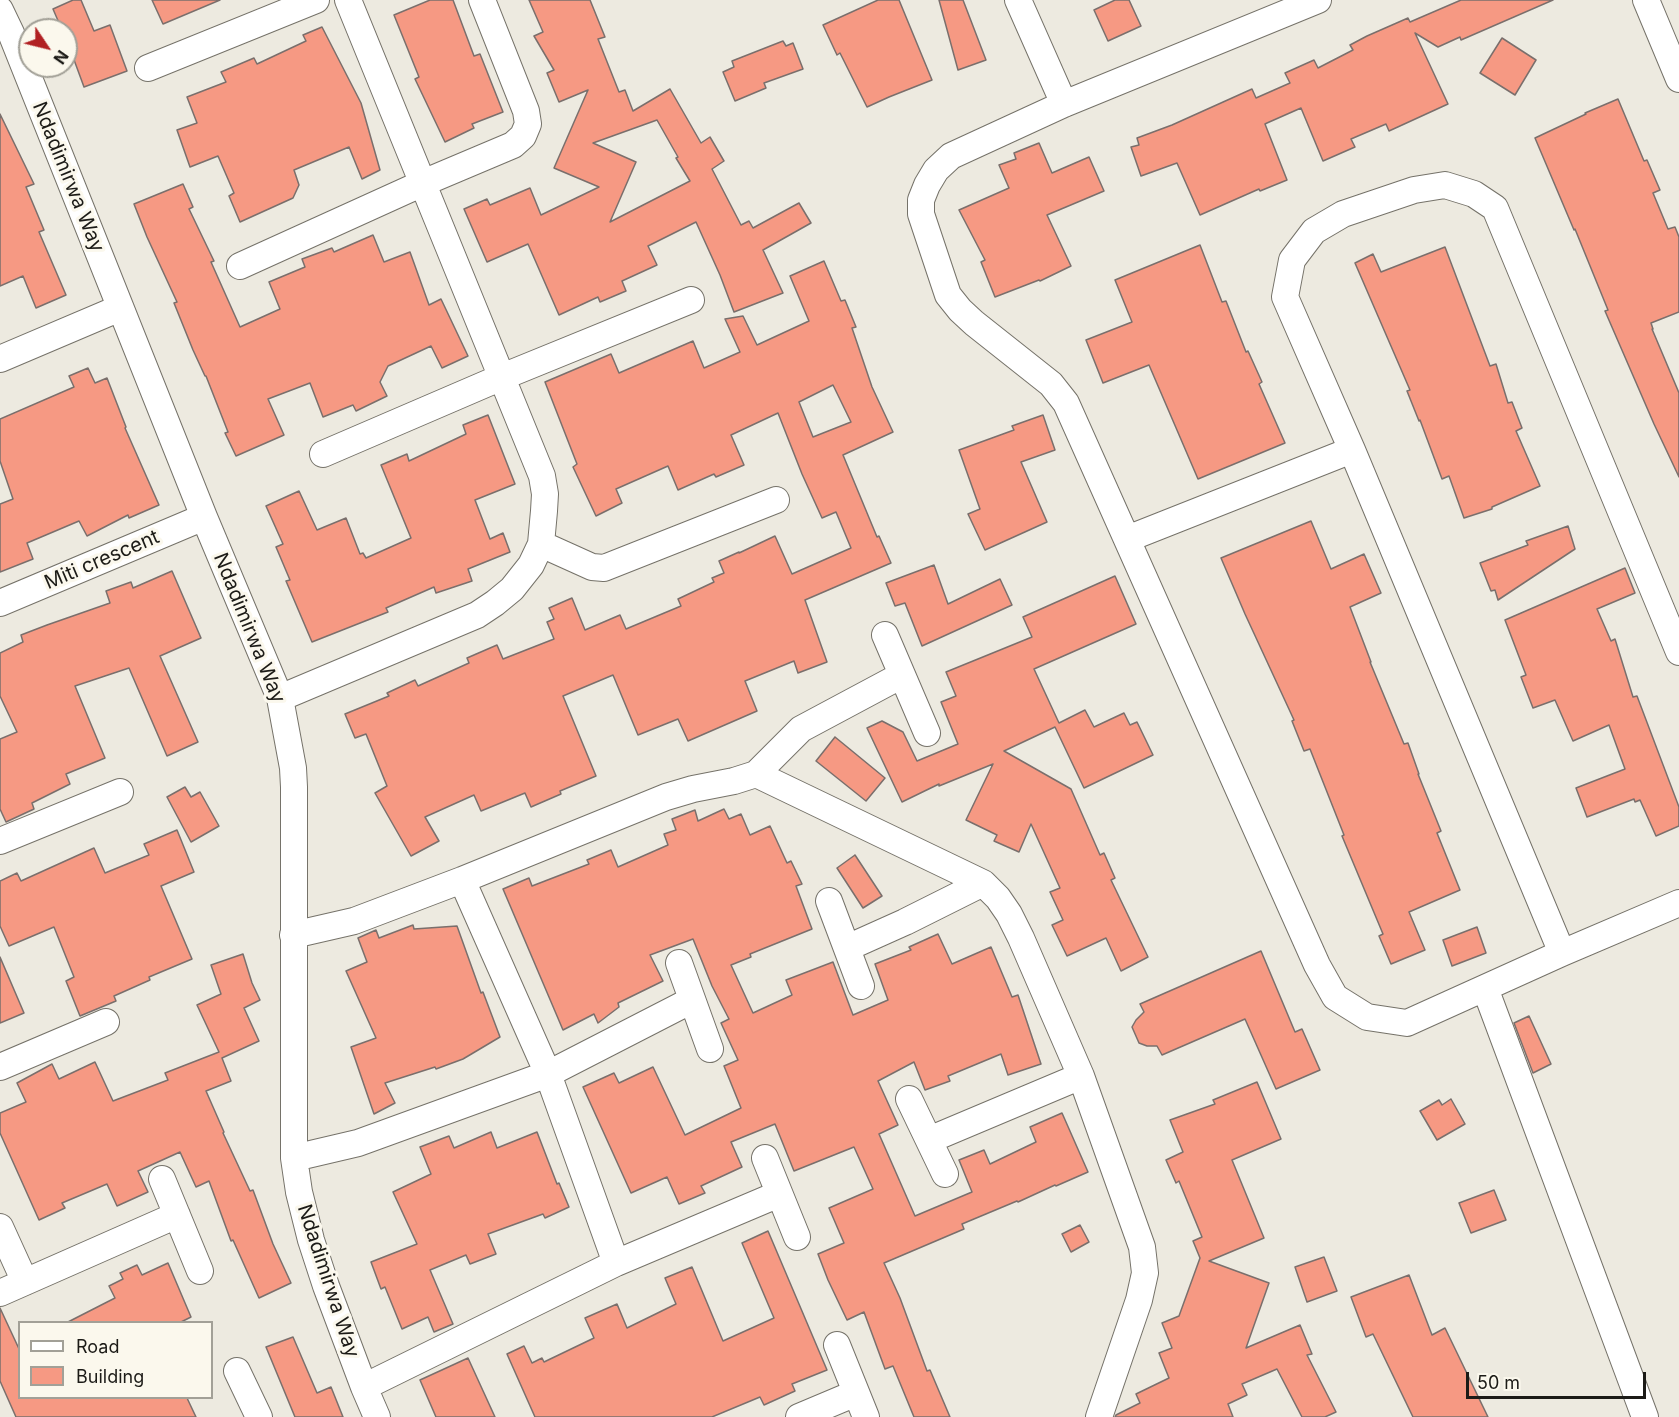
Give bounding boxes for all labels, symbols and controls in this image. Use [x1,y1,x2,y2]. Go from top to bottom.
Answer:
north arrow [18,18,78,78]
text: N [49,46,73,68]
street label: Ndadimirwa Way [27,98,109,256]
street label: Miti crescent [41,525,163,595]
street label: Ndadimirwa Way [208,549,290,707]
street label: Ndadimirwa Way [292,1201,364,1361]
legend [18,1321,213,1399]
text: Road [76,1336,119,1357]
scale bar [1469,1360,1649,1398]
text: Building [76,1366,144,1387]
text: 50 m [1477,1372,1520,1393]

